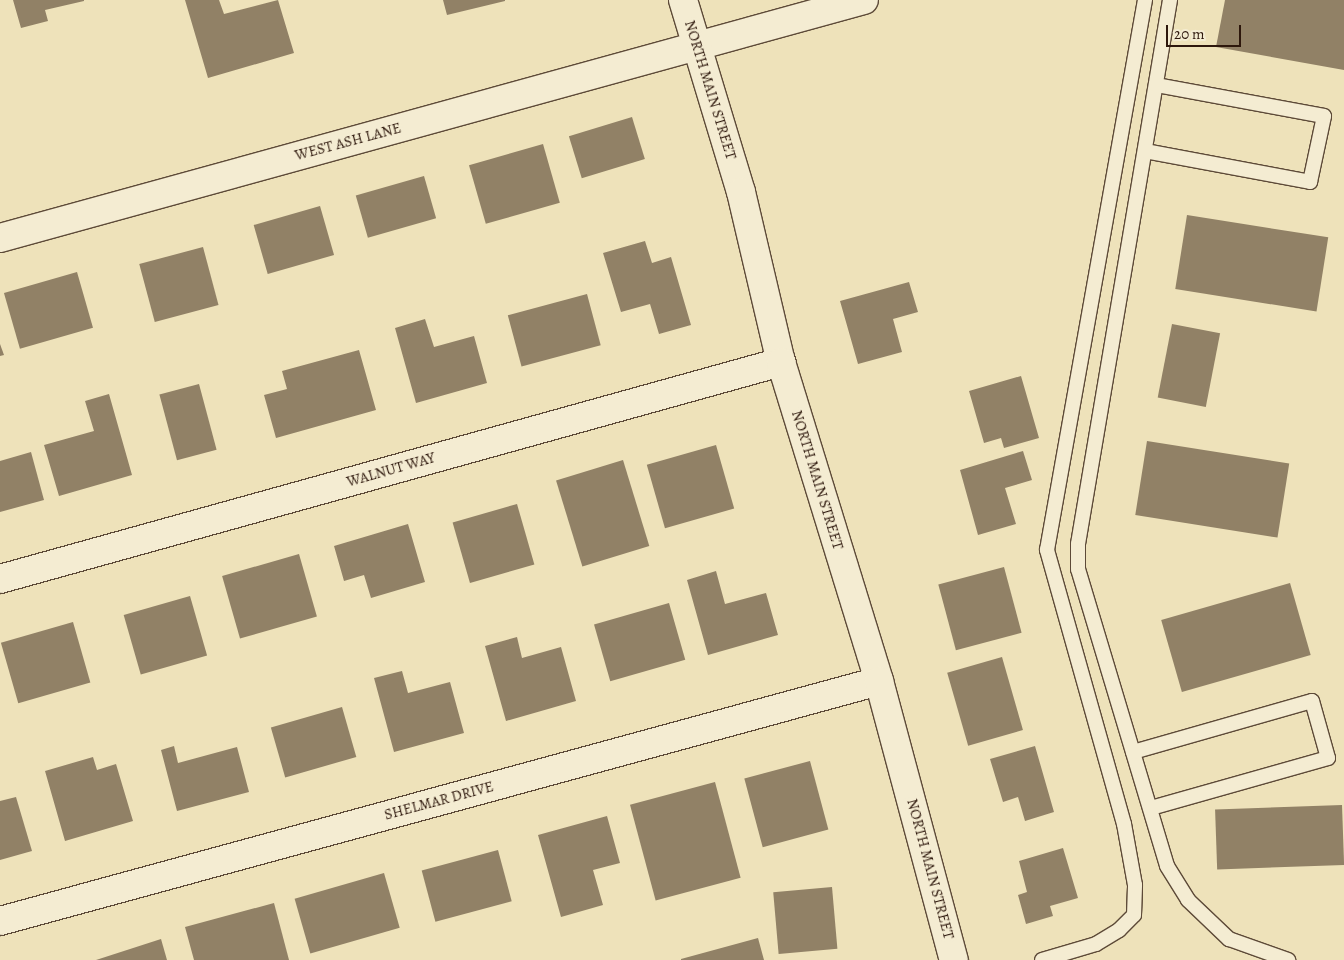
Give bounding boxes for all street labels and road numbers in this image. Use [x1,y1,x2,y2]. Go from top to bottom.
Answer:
street label: NORTH MAIN STREET [680,18,740,162]
street label: WEST ASH LANE [293,119,403,165]
street label: NORTH MAIN STREET [787,408,847,552]
street label: WALNUT WAY [345,449,437,491]
street label: SHELMAR DRIVE [382,778,496,824]
street label: NORTH MAIN STREET [903,797,957,941]

